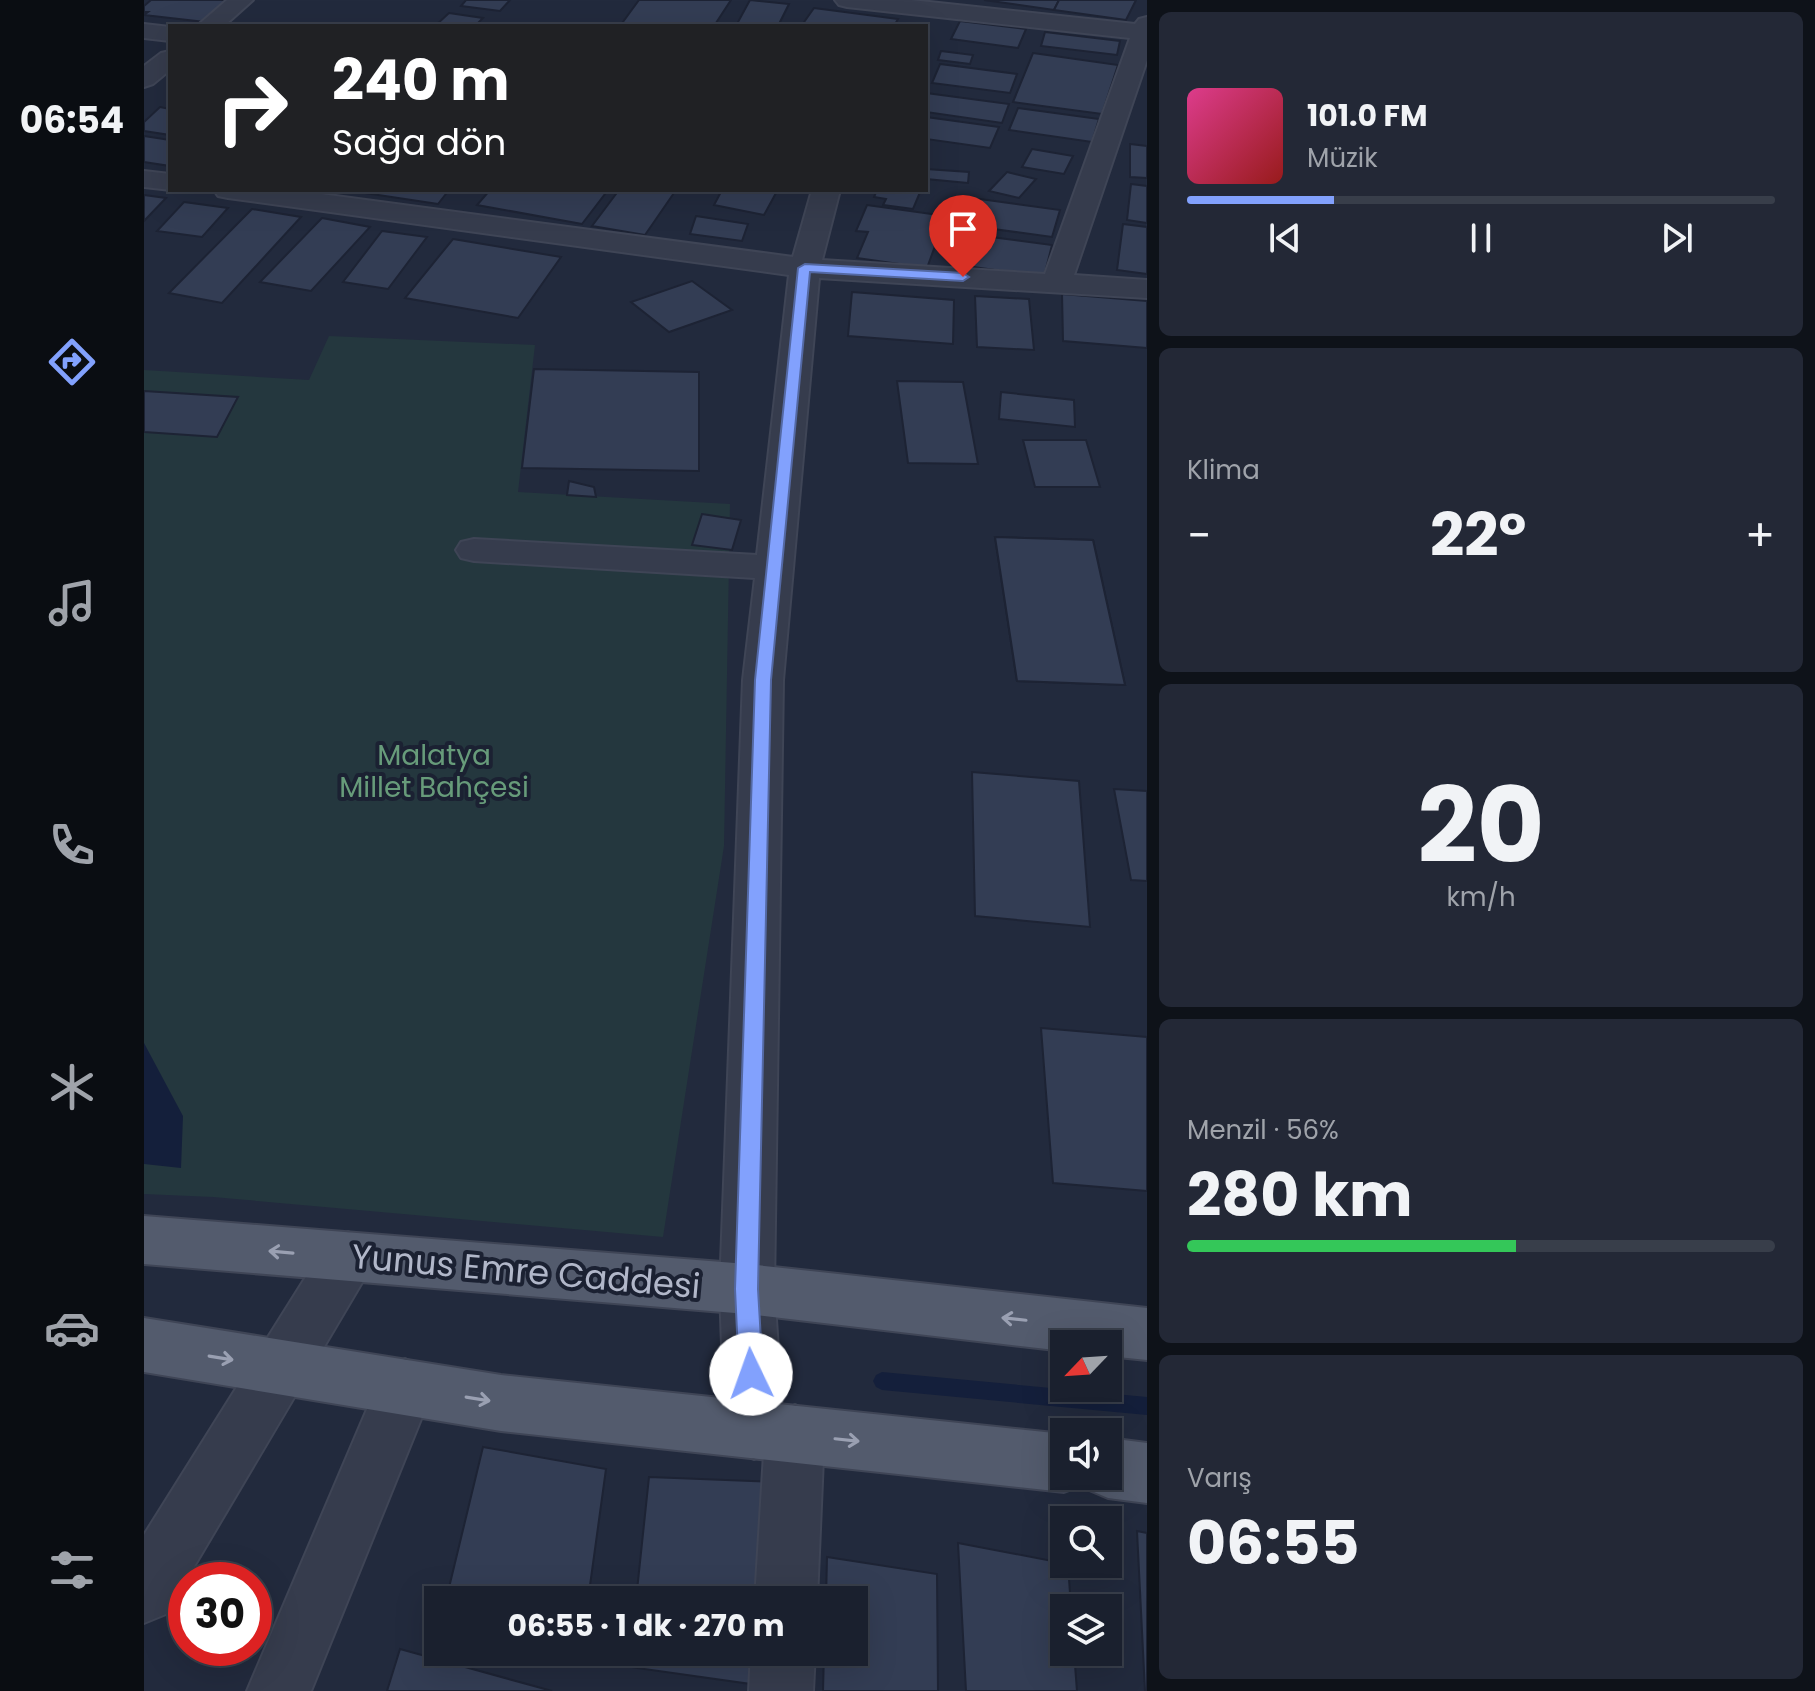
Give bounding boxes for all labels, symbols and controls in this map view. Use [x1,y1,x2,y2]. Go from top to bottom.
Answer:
text: 240 m [332,41,510,120]
icon: right [200,56,304,160]
text: 101.0 FM [1307,94,1427,137]
text: 06:54 [20,95,124,146]
text: Sağa dön [332,117,506,168]
text: Müzik [1307,140,1378,176]
pin [929,195,997,277]
icon: arrive [941,207,985,251]
icon: previous [1263,216,1307,260]
icon: pause [1459,216,1503,260]
icon: next [1655,216,1699,260]
icon: directions [44,334,100,390]
text: Klima [1187,452,1260,488]
text: 22° [1430,493,1526,577]
text: − [1187,505,1211,566]
text: + [1745,505,1775,566]
icon: music [44,575,100,631]
park label: Malatya Millet Bahçesi [339,736,529,807]
text: 20 [1417,753,1545,898]
icon: phone [44,817,100,873]
text: km/h [1446,879,1516,915]
icon: climate [44,1059,100,1115]
text: Menzil · 56% [1187,1112,1339,1148]
text: 280 km [1187,1153,1413,1237]
street label: Yunus Emre Caddesi [350,1232,702,1310]
one-way arrow [268,1244,295,1259]
icon: car [44,1300,100,1356]
one-way arrow [1001,1311,1028,1326]
north arrow [1050,1330,1122,1402]
map controls [1050,1330,1122,1666]
position arrow [709,1332,793,1416]
one-way arrow [208,1351,233,1366]
one-way arrow [465,1392,490,1407]
button: sound [1050,1418,1122,1490]
one-way arrow [834,1432,860,1447]
text: Varış [1187,1460,1252,1496]
text: 06:55 [1187,1501,1359,1585]
button: search [1050,1506,1122,1578]
icon: filters [44,1542,100,1598]
speed limit sign: 30 [168,1562,272,1666]
button: layers [1050,1594,1122,1666]
text: 06:55 · 1 dk · 270 m [508,1604,785,1647]

